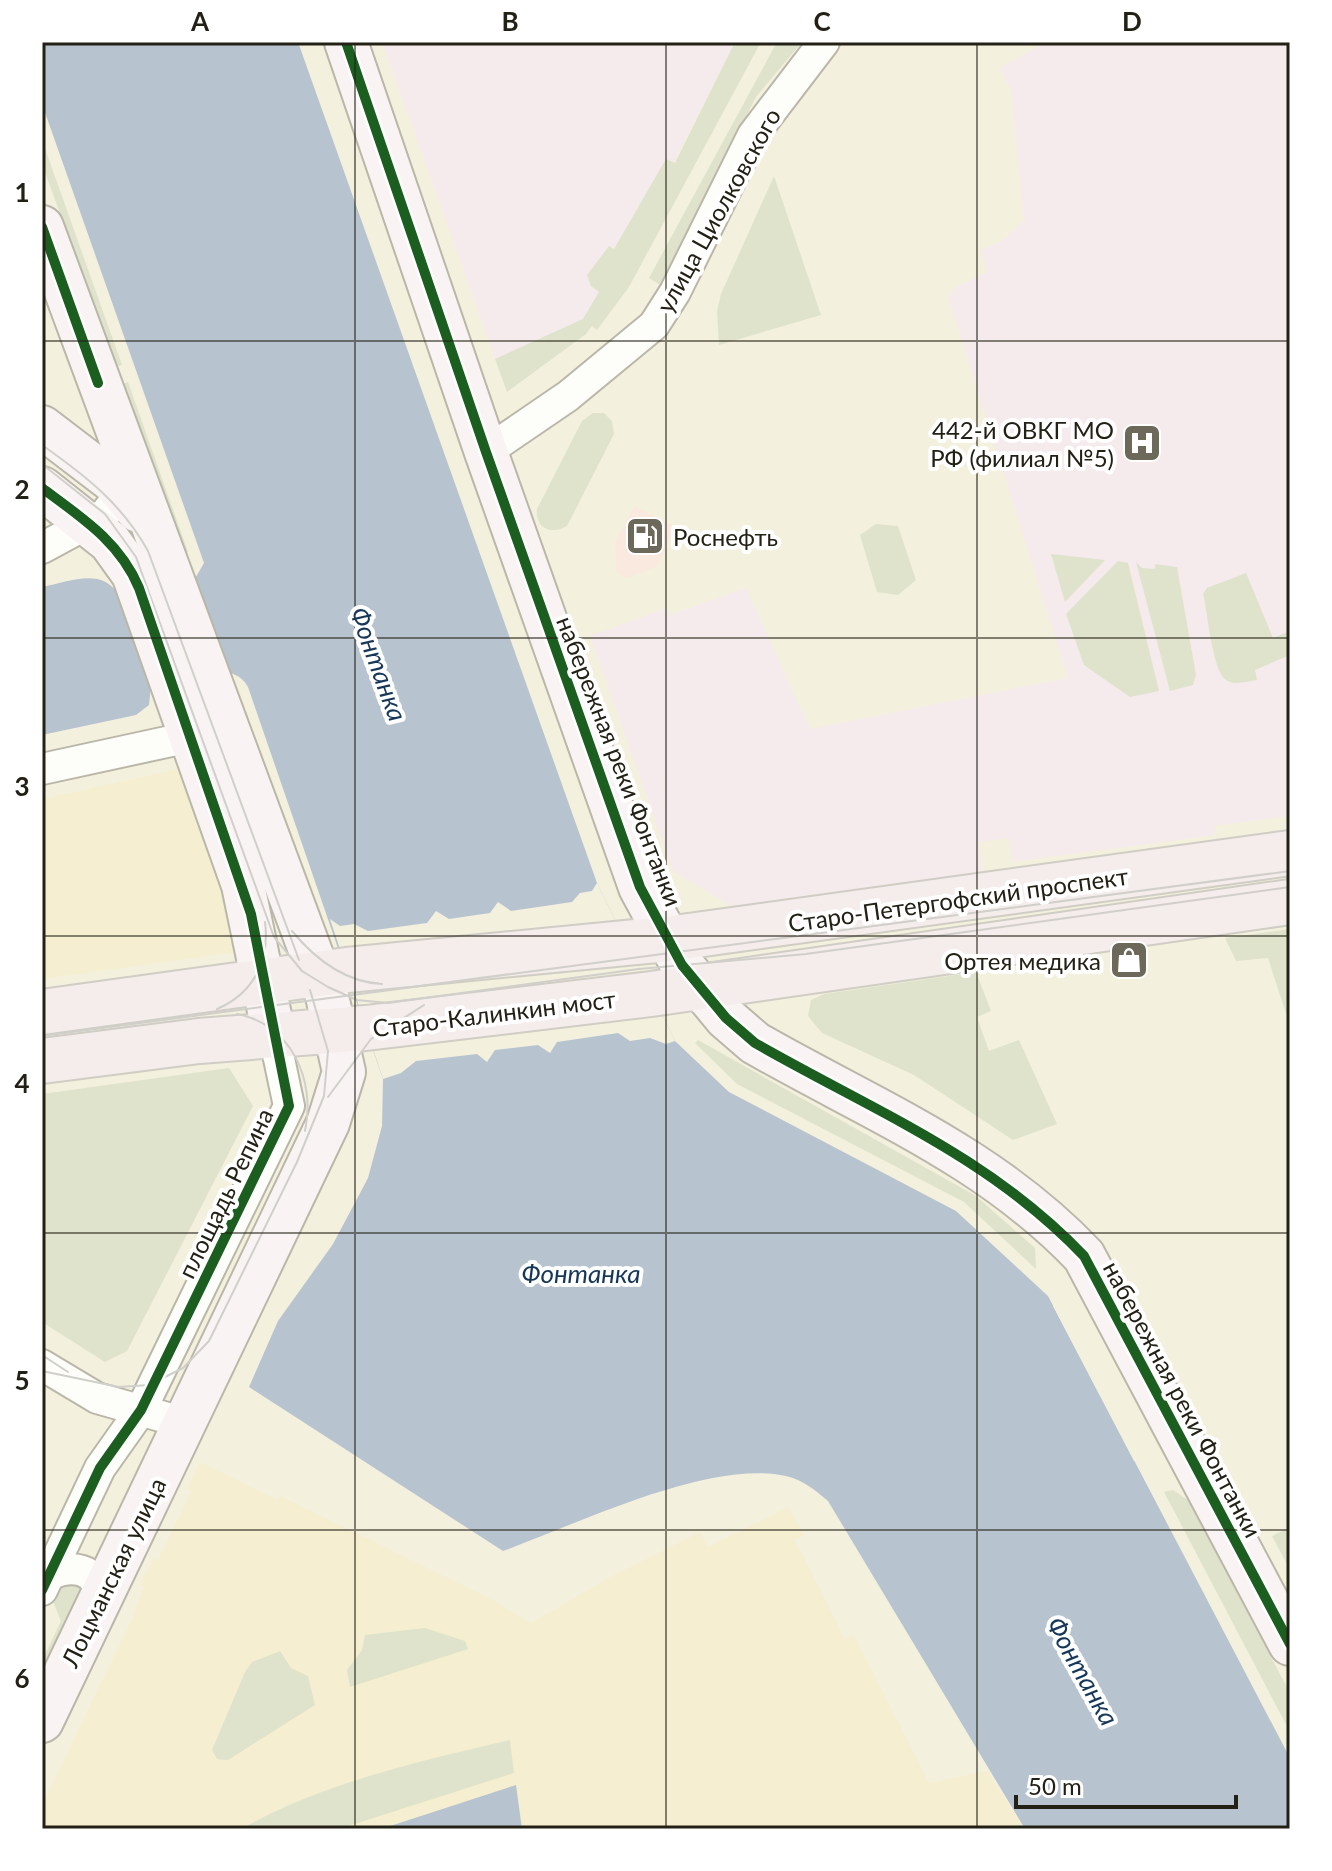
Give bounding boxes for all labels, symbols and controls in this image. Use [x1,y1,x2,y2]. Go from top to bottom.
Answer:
text: A [190,5,210,37]
text: B [501,5,519,37]
text: C [813,5,831,37]
text: D [1122,5,1142,37]
street label: улица Циолковского [650,103,786,317]
text: 1 [14,176,30,208]
place label: 442-й ОВКГ МО РФ (филиал №5) [930,415,1114,472]
hospital icon: 442-й ОВКГ МО РФ (филиал №5) [1121,422,1163,464]
text: 2 [14,473,30,505]
fuel station icon: Роснефть [624,515,666,557]
place label: Роснефть [673,522,778,551]
water label: Фонтанка [344,603,414,725]
street label: набережная реки Фонтанки [551,612,689,910]
text: 3 [14,770,30,802]
street label: Старо-Петергофский проспект [786,861,1130,937]
shop icon: Ортея медика [1108,939,1150,981]
place label: Ортея медика [944,946,1101,975]
street label: Старо-Калинкин мост [371,984,617,1042]
text: 4 [14,1067,30,1099]
street label: площадь Репина [171,1103,279,1283]
street label: набережная реки Фонтанки [1098,1256,1268,1542]
water label: Фонтанка [522,1257,640,1289]
text: 5 [14,1364,30,1396]
street label: Лоцманская улица [54,1473,171,1672]
water label: Фонтанка [1040,1611,1126,1731]
text: 6 [14,1662,30,1694]
scale bar [1016,1759,1236,1809]
text: 50 m [1028,1771,1082,1800]

